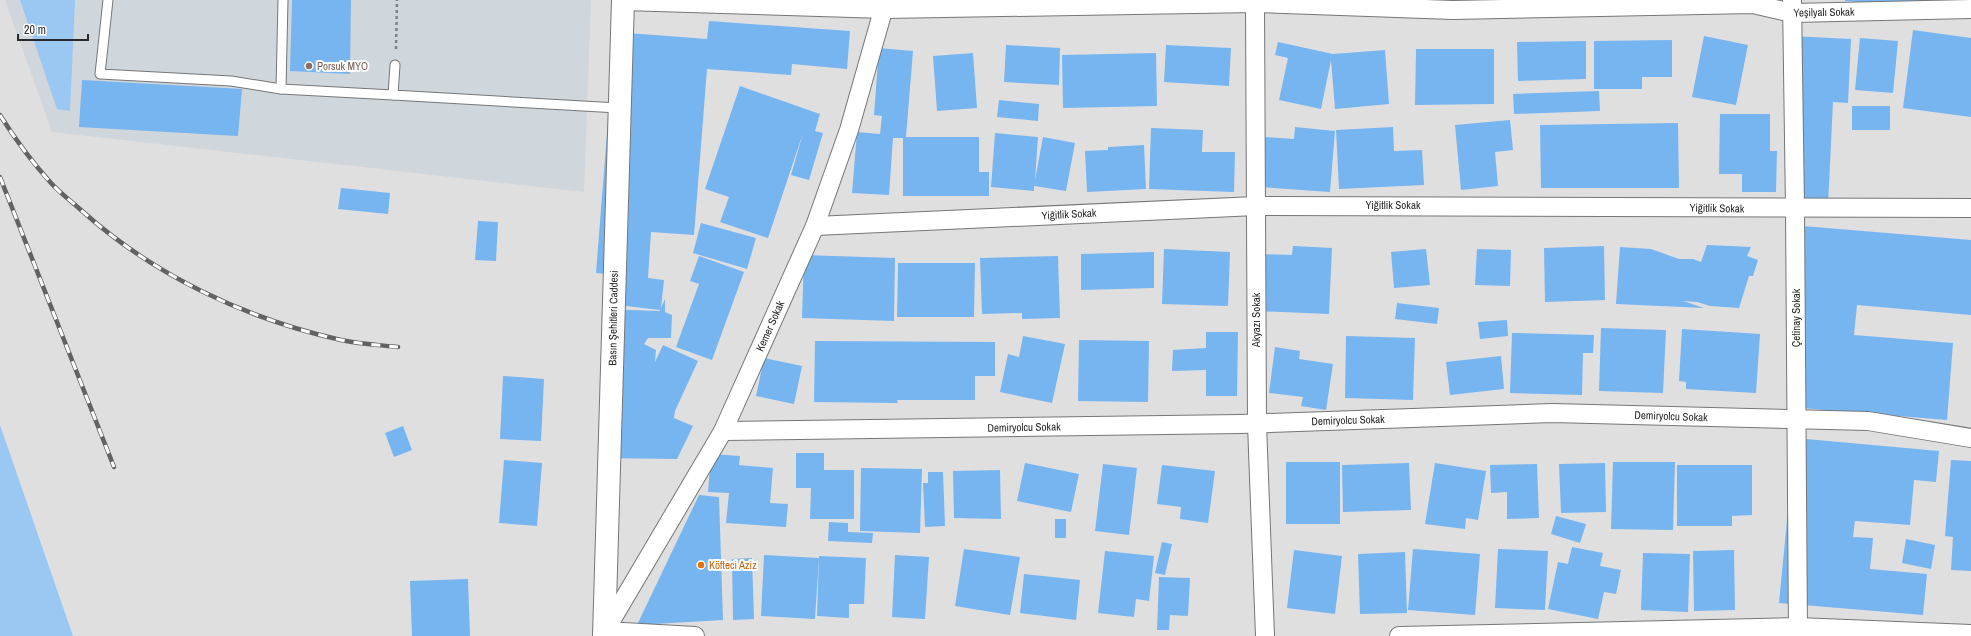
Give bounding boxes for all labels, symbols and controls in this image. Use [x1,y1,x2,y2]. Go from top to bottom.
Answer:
street label: Yeşilyalı Sokak [1793,4,1855,20]
scale bar [18,16,88,42]
text: 20 m [24,22,46,38]
place label: Porsuk MYO [317,59,368,73]
marker: Porsuk MYO [304,61,314,71]
street label: Yiğitlik Sokak [1366,198,1421,212]
street label: Yiğitlik Sokak [1689,201,1745,215]
street label: Yiğitlik Sokak [1041,206,1097,222]
street label: Basın Şehitleri Caddesi [605,270,621,366]
street label: Çetinay Sokak [1789,288,1803,347]
street label: Akyazı Sokak [1249,292,1263,348]
street label: Kemer Sokak [753,298,788,354]
street label: Demiryolcu Sokak [1634,408,1708,424]
street label: Demiryolcu Sokak [1311,412,1385,428]
street label: Demiryolcu Sokak [987,419,1061,435]
place label: Köfteci Aziz [709,558,757,572]
marker: Köfteci Aziz [696,560,706,570]

